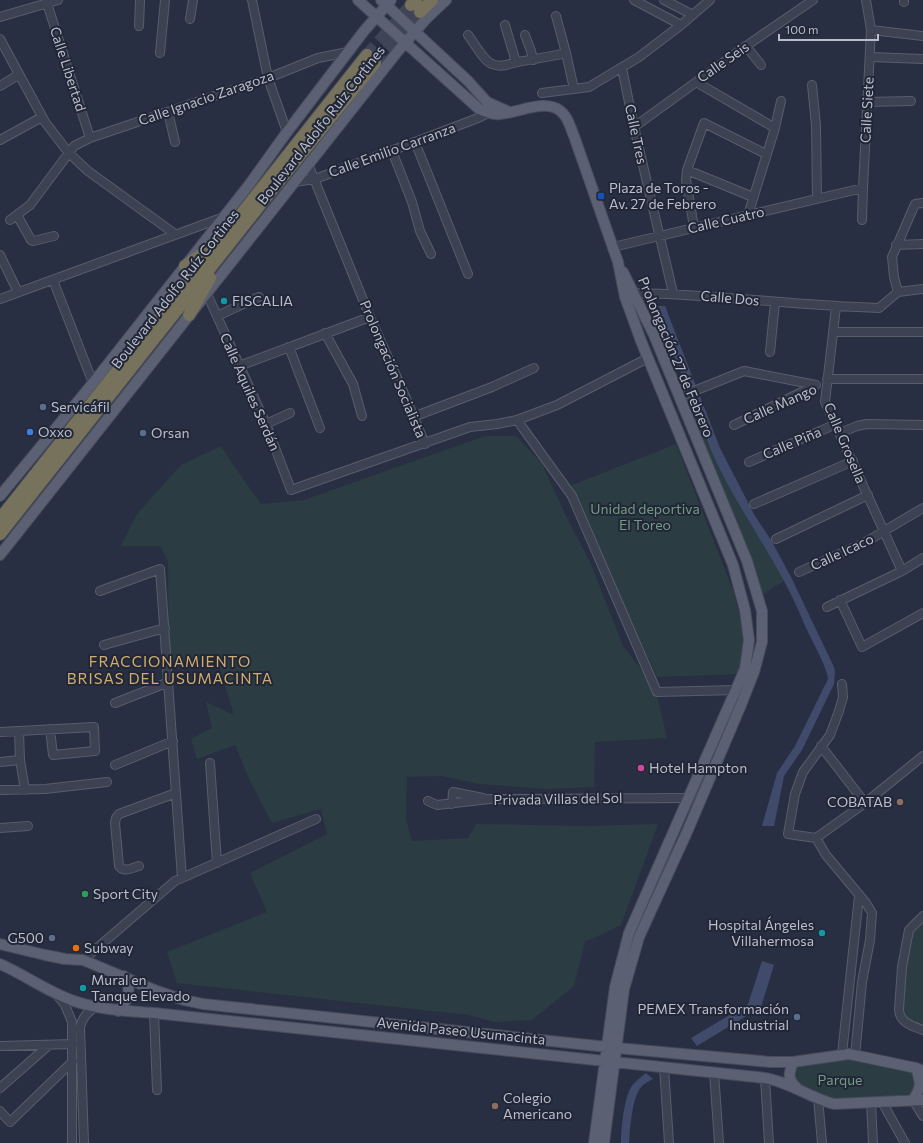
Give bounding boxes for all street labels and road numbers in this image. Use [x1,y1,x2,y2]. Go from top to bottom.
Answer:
street label: Calle Libertad [47,24,90,113]
street label: Calle Seis [693,38,752,86]
street label: Boulevard Adolfo Ruiz Cortines [253,42,388,208]
street label: Calle Ignacio Zaragoza [136,66,276,129]
street label: Calle Siete [856,76,877,143]
street label: Calle Tres [622,102,651,165]
street label: Calle Emilio Carranza [326,119,458,180]
street label: Calle Cuatro [686,202,766,237]
street label: Boulevard Adolfo Ruíz Cortines [107,206,242,372]
street label: Prolongación 27 de Febrero [635,274,718,440]
street label: Calle Dos [700,286,760,309]
street label: Prolongación Socialista [357,297,430,440]
street label: Calle Aquiles Serdán [217,330,284,453]
street label: Calle Mango [740,380,819,427]
street label: Calle Grosella [821,400,870,486]
street label: Calle Piña [760,423,824,462]
street label: Calle Icaco [808,530,876,574]
street label: Privada Villas del Sol [493,789,623,808]
street label: Avenida Paseo Usumacinta [376,1013,546,1048]

